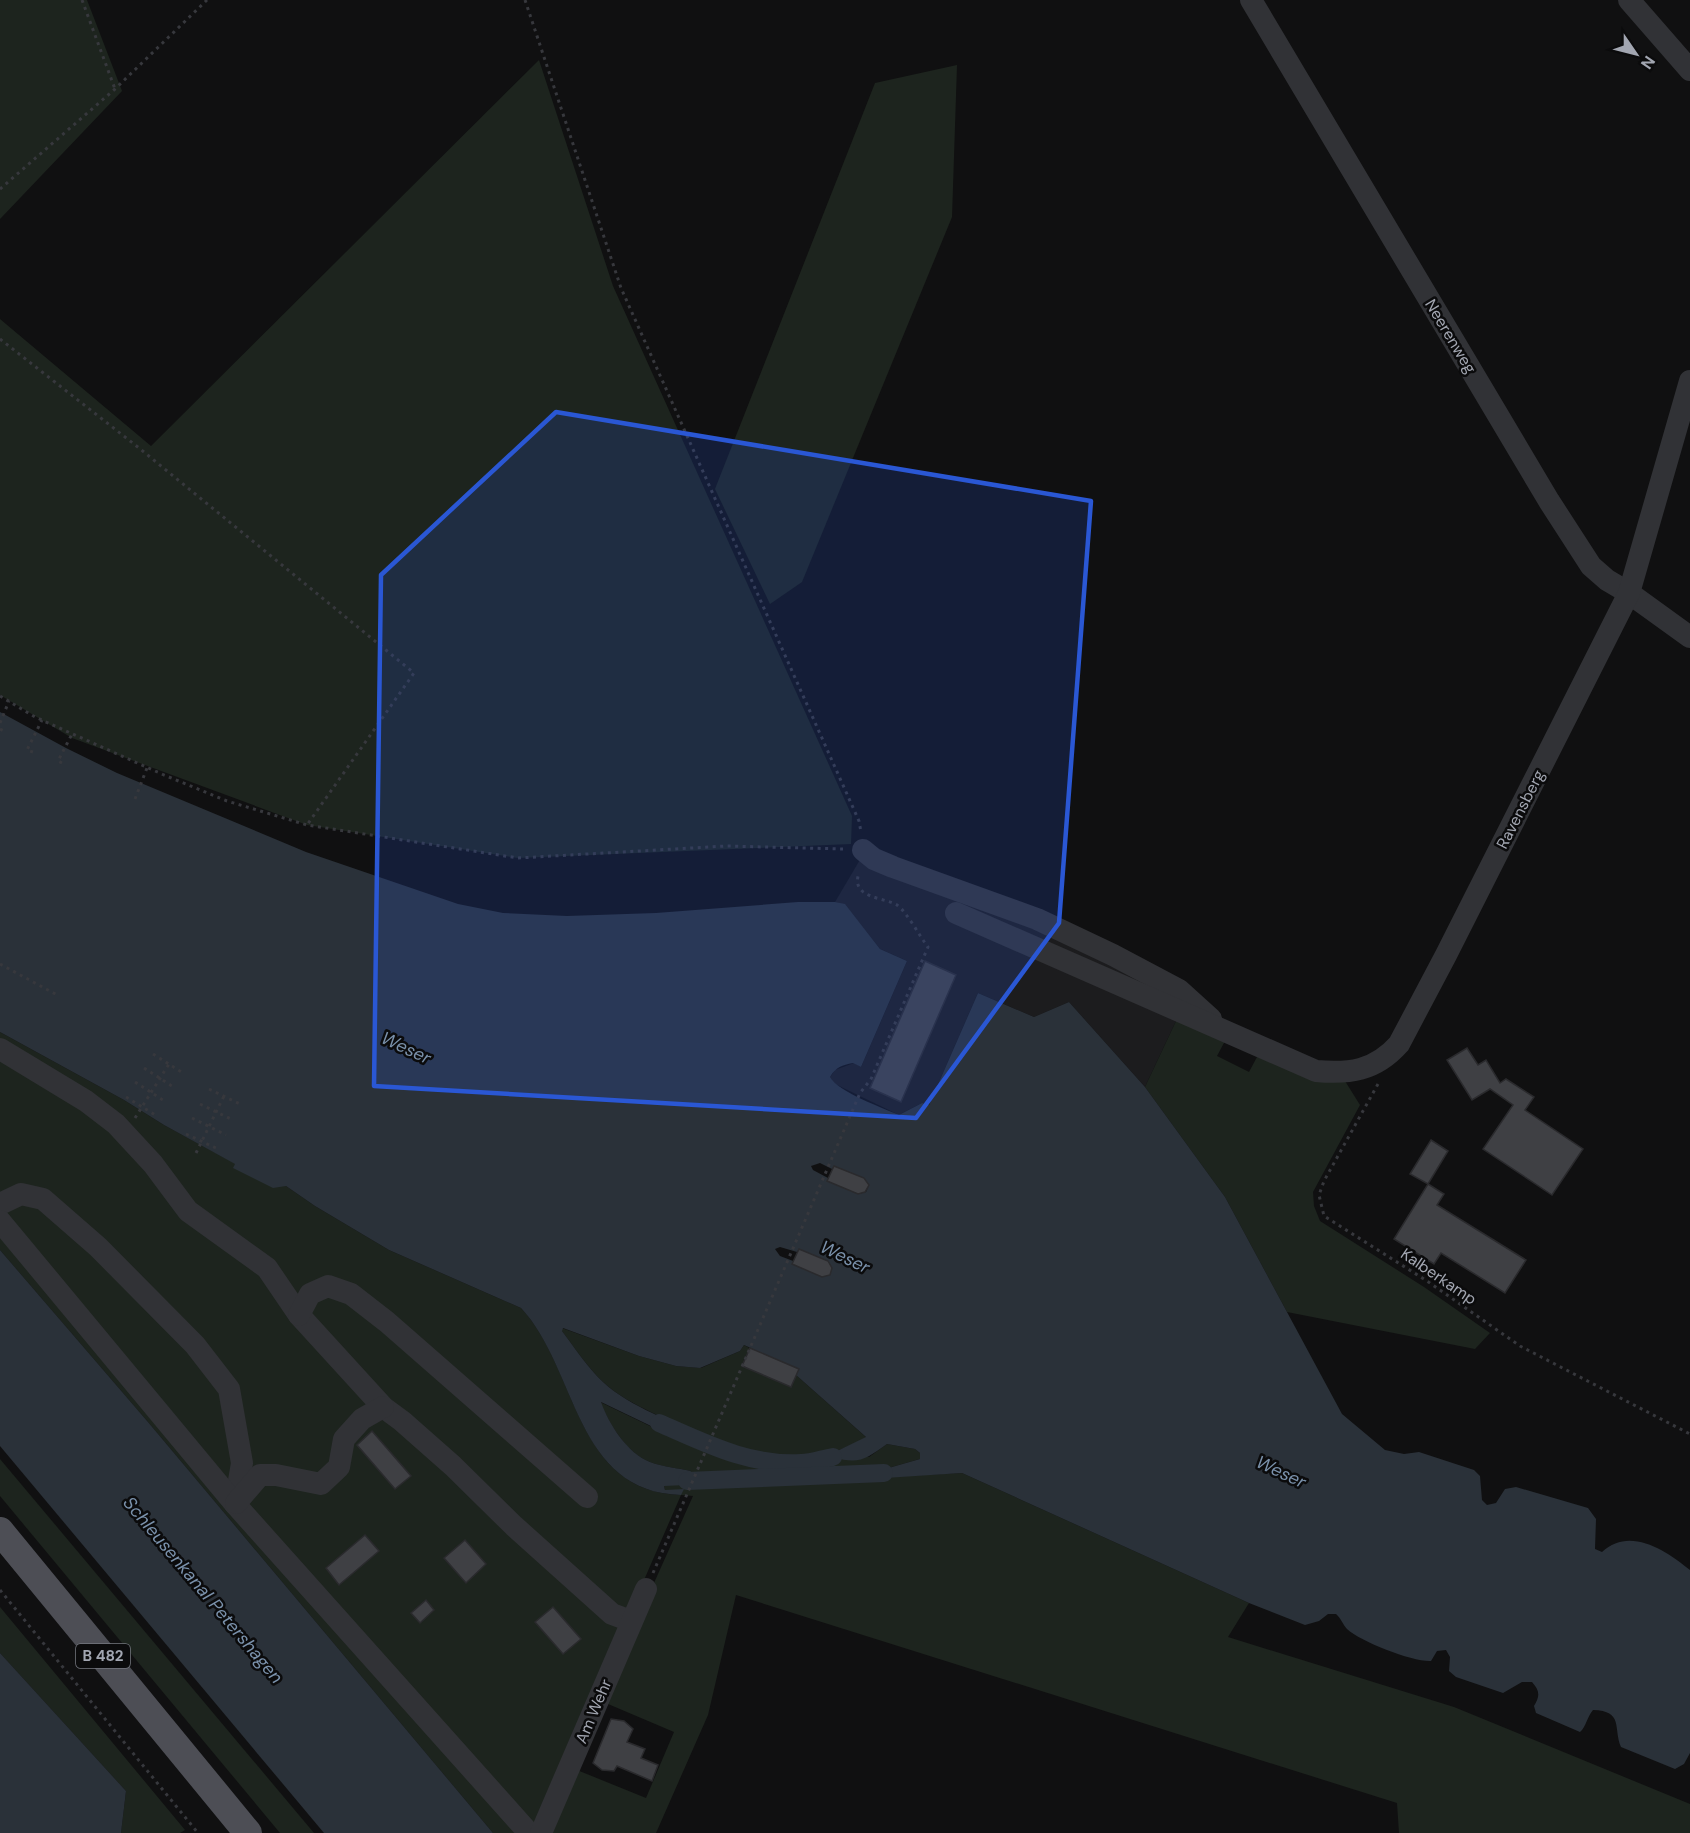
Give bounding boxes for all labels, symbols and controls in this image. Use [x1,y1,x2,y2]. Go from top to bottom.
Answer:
north arrow [1606,24,1666,84]
text: N [1636,52,1660,73]
street label: Neerenweg [1420,295,1481,377]
street label: Ravensberg [1492,766,1549,852]
water label: Weser [377,1026,436,1071]
water label: Weser [816,1235,875,1280]
street label: Kalberkamp [1397,1243,1481,1310]
water label: Weser [1252,1450,1311,1495]
water label: Schleusenkanal Petershagen [118,1492,288,1688]
road number: B 482 [76,1644,130,1668]
street label: Am Wehr [571,1676,616,1747]

